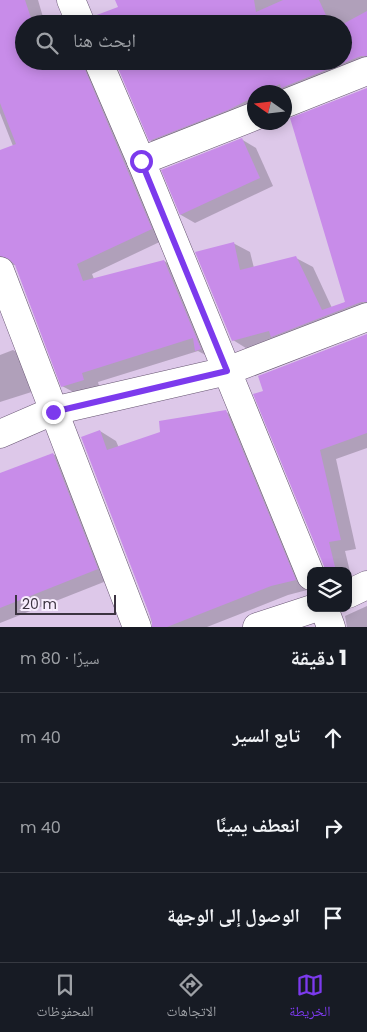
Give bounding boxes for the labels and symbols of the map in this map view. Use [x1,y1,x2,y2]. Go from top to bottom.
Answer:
north arrow [247,85,292,130]
route start [130,150,153,173]
route end [42,401,65,424]
scale bar [15,592,116,615]

